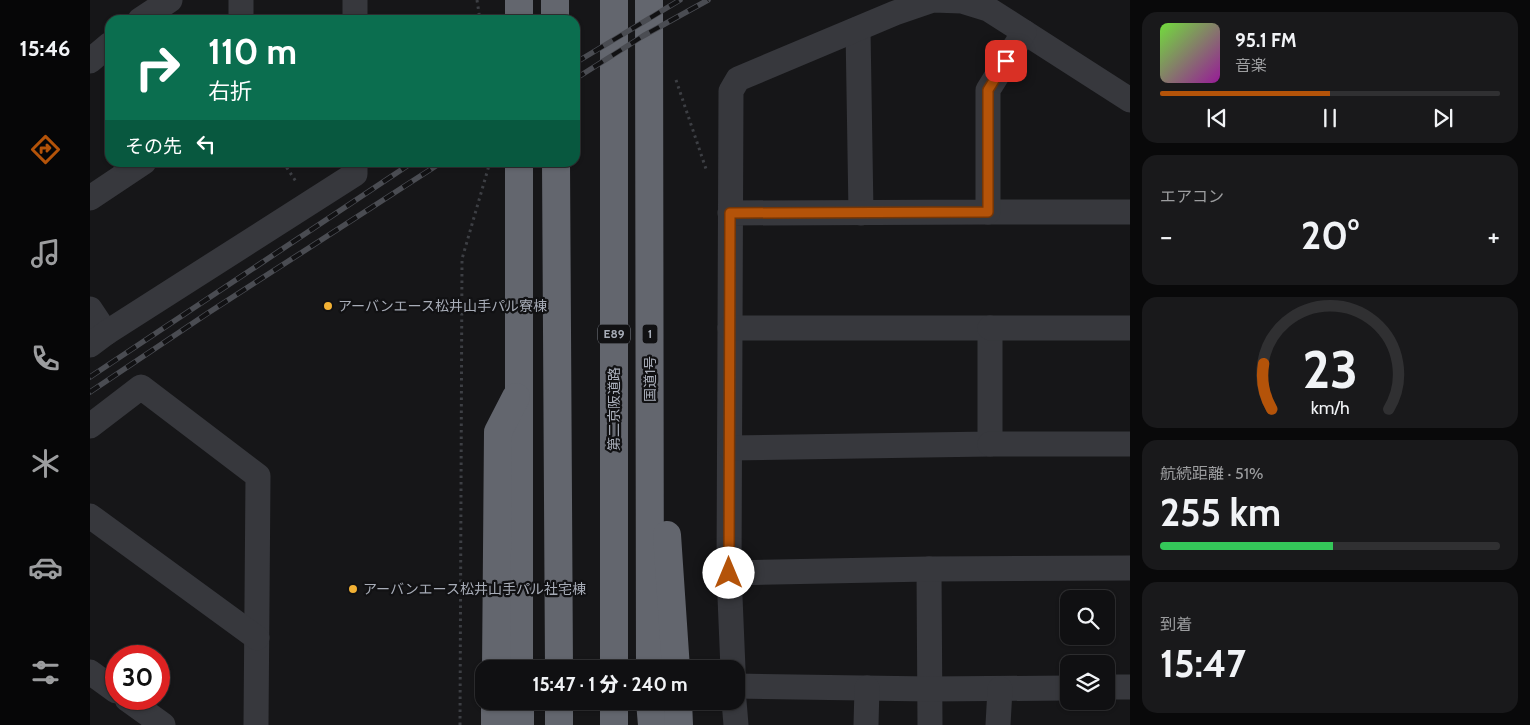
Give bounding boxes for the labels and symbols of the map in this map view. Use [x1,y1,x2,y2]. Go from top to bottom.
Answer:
pin [985,40,1027,82]
place label: アーバンエース松井山手パル寮棟 [338,297,547,315]
marker: アーバンエース松井山手パル寮棟 [322,300,334,312]
road number: E89 [598,324,630,344]
road number: 1 [642,324,658,344]
street label: 国道1号 [641,356,659,402]
street label: 第二京阪道路 [605,367,623,451]
position arrow [702,546,754,598]
place label: アーバンエース松井山手パル社宅棟 [363,580,586,598]
marker: アーバンエース松井山手パル社宅棟 [347,583,359,595]
speed limit sign: 30 [105,645,170,710]

